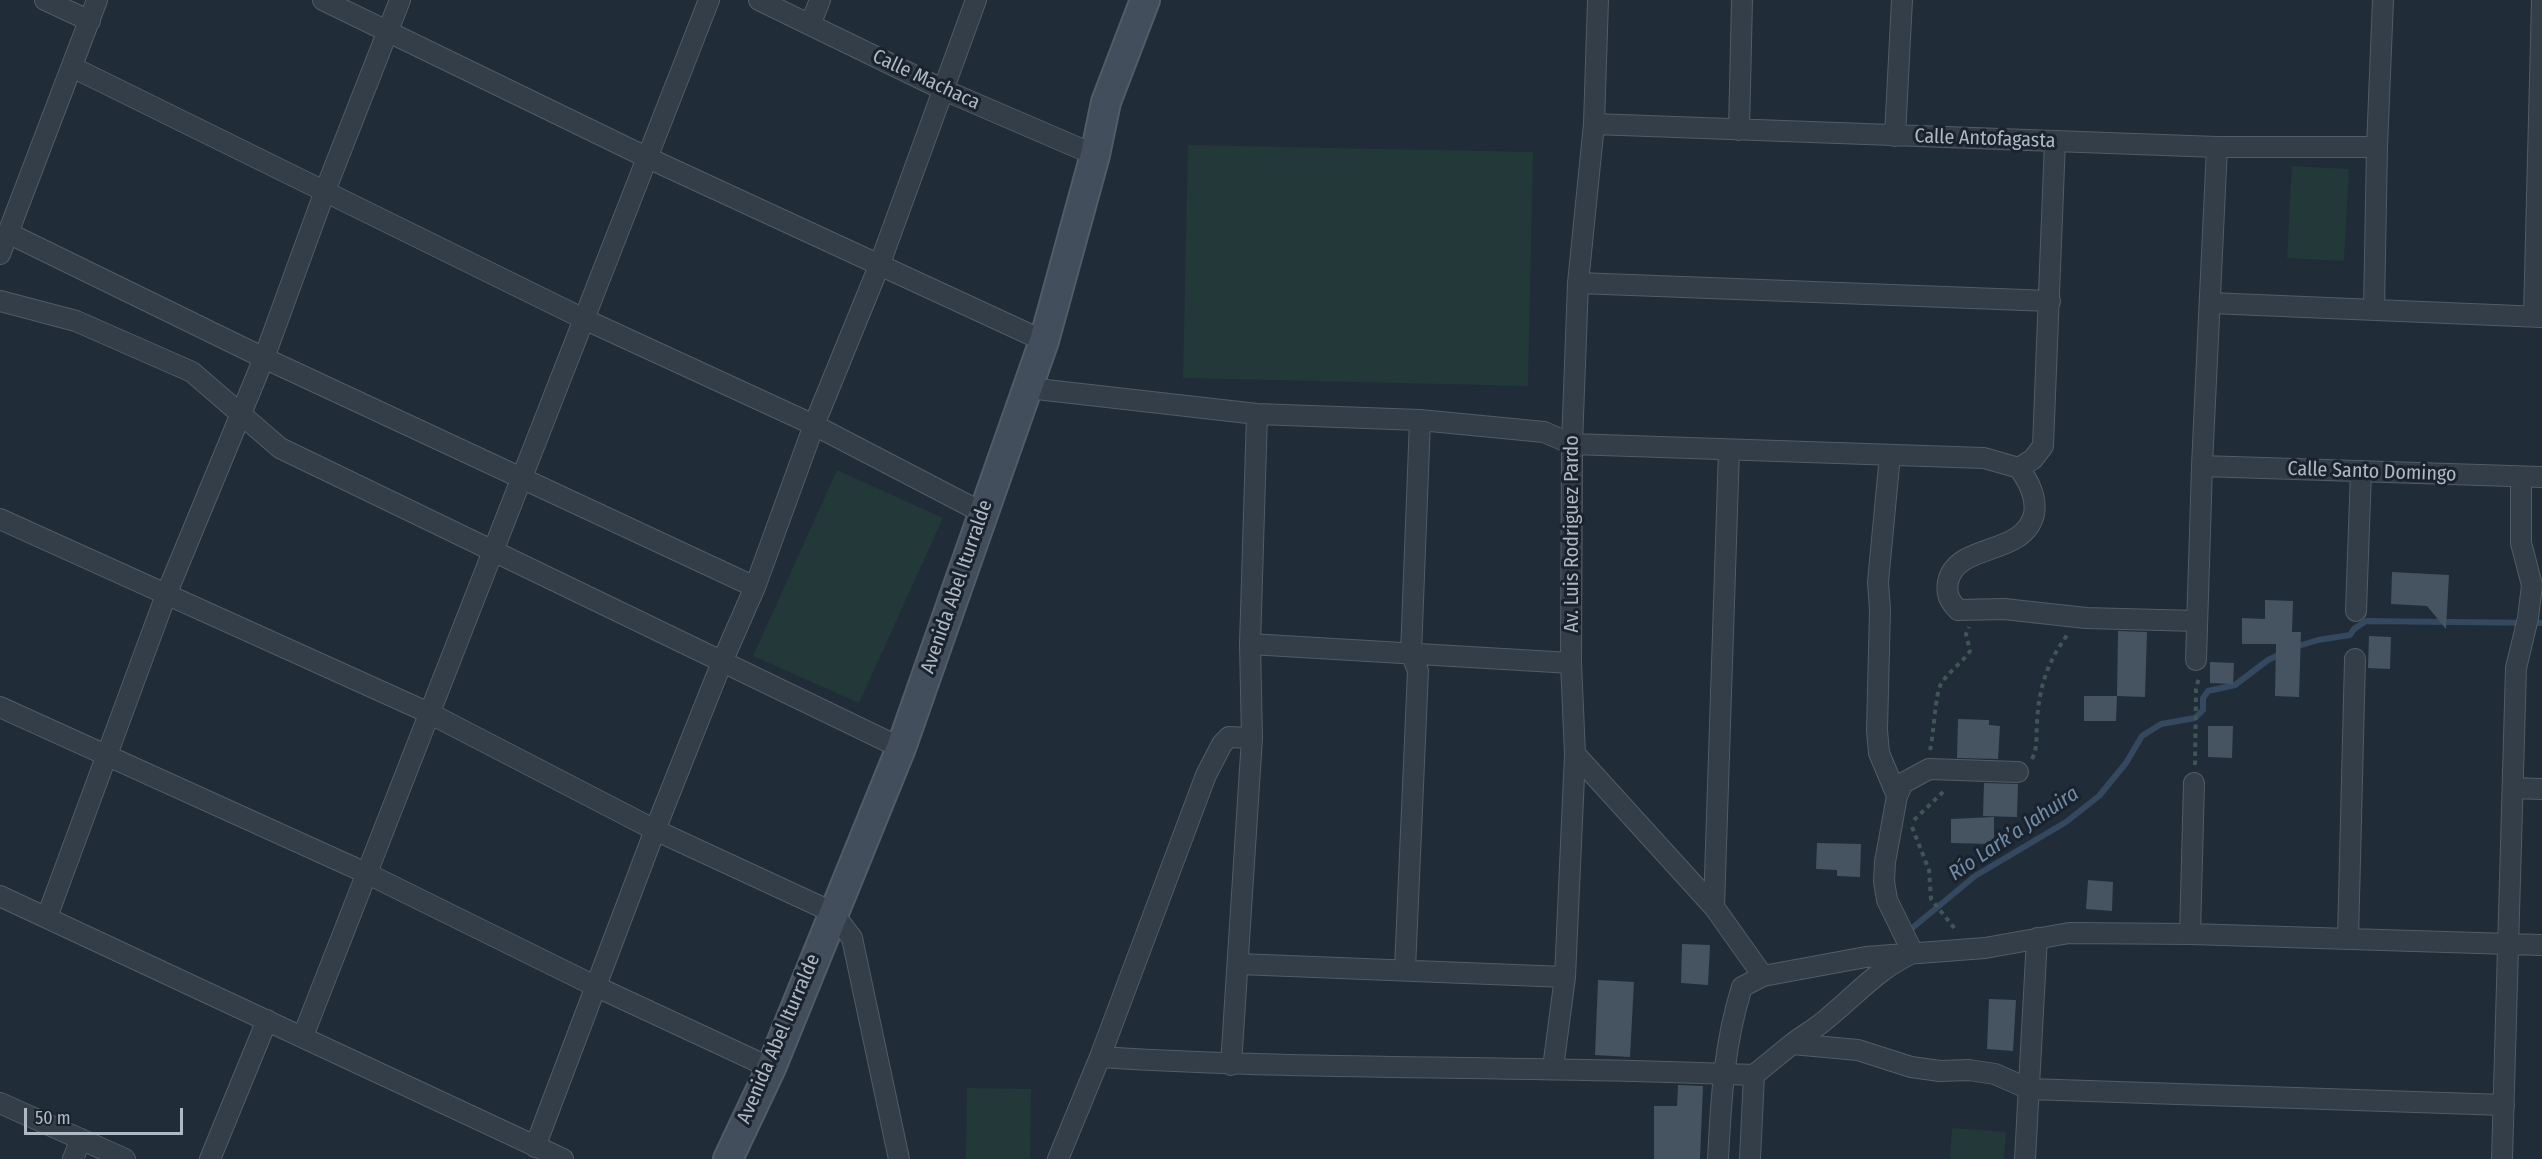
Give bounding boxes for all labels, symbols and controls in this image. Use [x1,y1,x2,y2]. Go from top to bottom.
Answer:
street label: Calle Machaca [869,45,983,115]
street label: Calle Antofagasta [1914,125,2056,153]
street label: Av. Luis Rodriguez Pardo [1560,435,1584,633]
street label: Calle Santo Domingo [2287,457,2457,487]
street label: Avenida Abel Iturralde [916,497,998,677]
water label: Río Lark’a Jahuira [1944,781,2084,887]
street label: Avenida Abel Iturralde [732,951,826,1127]
scale bar [27,1096,186,1134]
text: 50 m [35,1107,71,1129]

